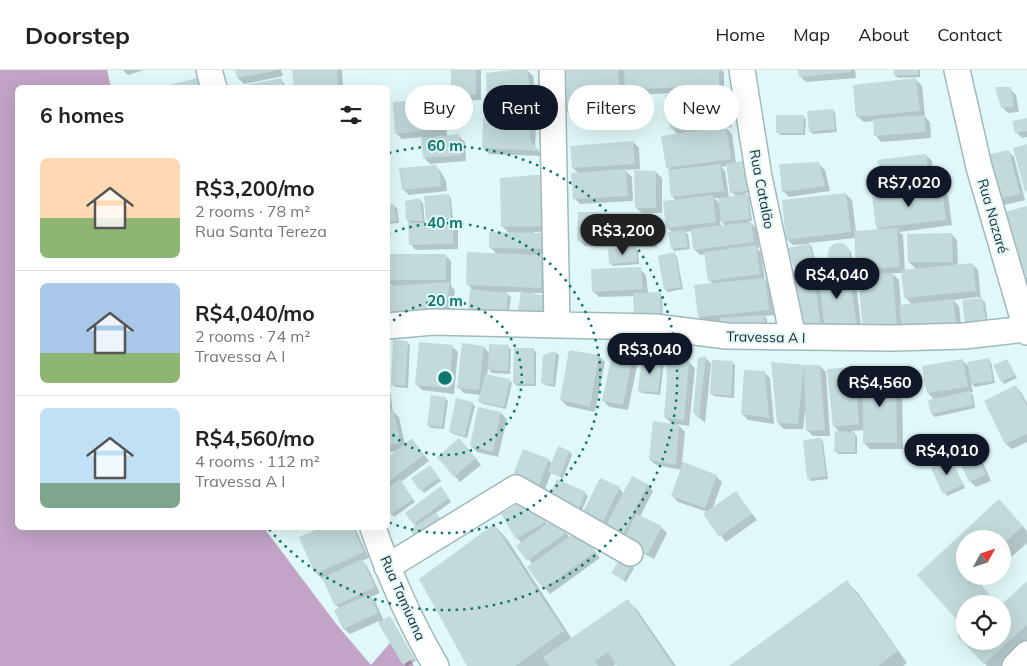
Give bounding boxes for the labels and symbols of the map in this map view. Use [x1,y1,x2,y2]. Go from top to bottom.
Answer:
text: 60 m [427,136,463,155]
street label: Rua Catalão [745,148,779,230]
pin: R$7,020 [863,166,955,208]
street label: Rua Nazaré [974,177,1012,255]
text: 40 m [427,213,463,232]
pin: R$3,200 [577,214,669,256]
pin: R$4,040 [791,258,883,300]
text: 20 m [427,291,463,310]
street label: Travessa A I [726,327,806,347]
pin: R$3,040 [604,332,696,375]
pin: R$4,560 [834,366,926,408]
centre of rings [436,369,454,387]
pin: R$4,010 [901,434,993,476]
north arrow [956,530,1011,585]
street label: Rua Tamuana [376,553,430,643]

